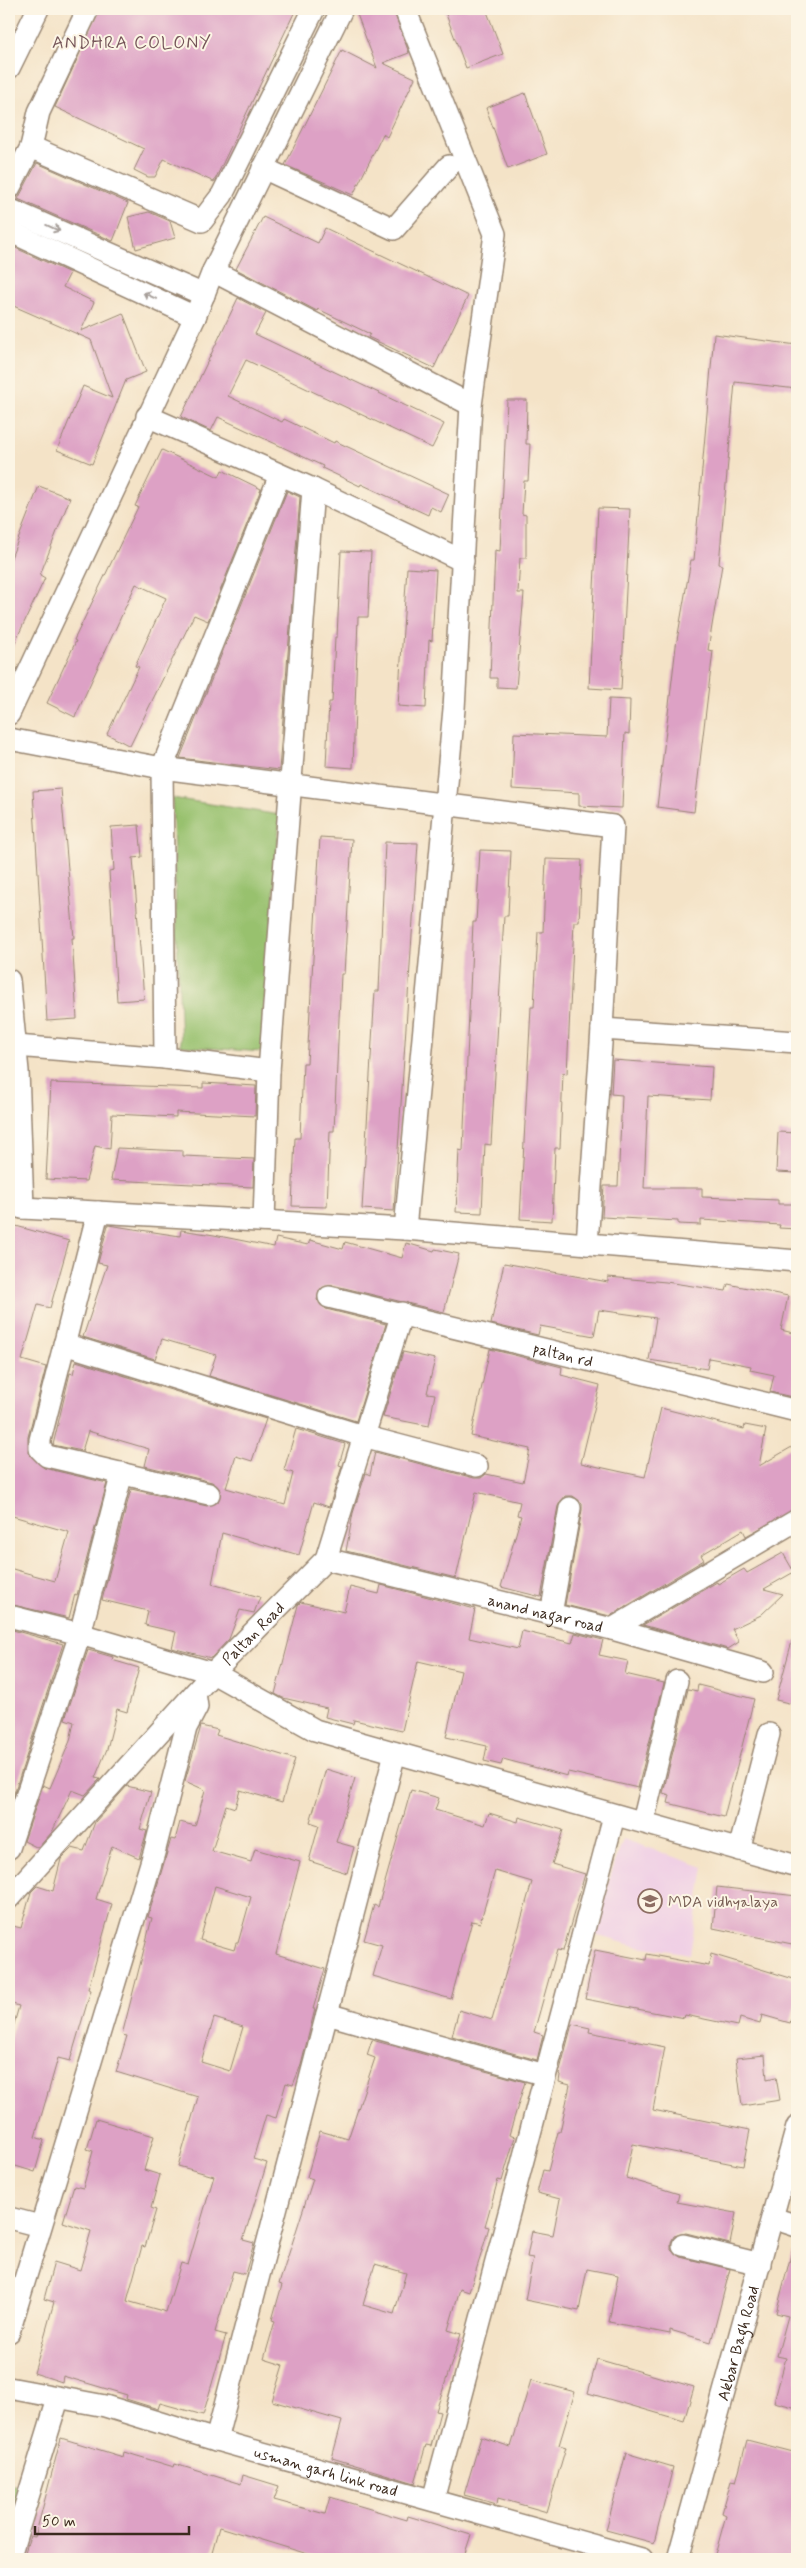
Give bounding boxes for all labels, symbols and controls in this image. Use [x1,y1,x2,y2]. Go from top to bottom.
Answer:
district label: ANDHRA COLONY [52,31,212,55]
one-way arrow [45,224,60,234]
one-way arrow [143,291,158,301]
street label: paltan rd [531,1338,595,1373]
street label: anand nagar road [486,1590,605,1638]
street label: Paltan Road [218,1598,290,1670]
school or university icon: MDA vidhyalaya [637,1888,663,1914]
place label: MDA vidhyalaya [668,1892,778,1913]
street label: Akbar Bagh Road [713,2284,765,2403]
street label: usman garh link road [251,2442,400,2502]
scale bar [35,2503,189,2535]
text: 50 m [42,2512,76,2532]

